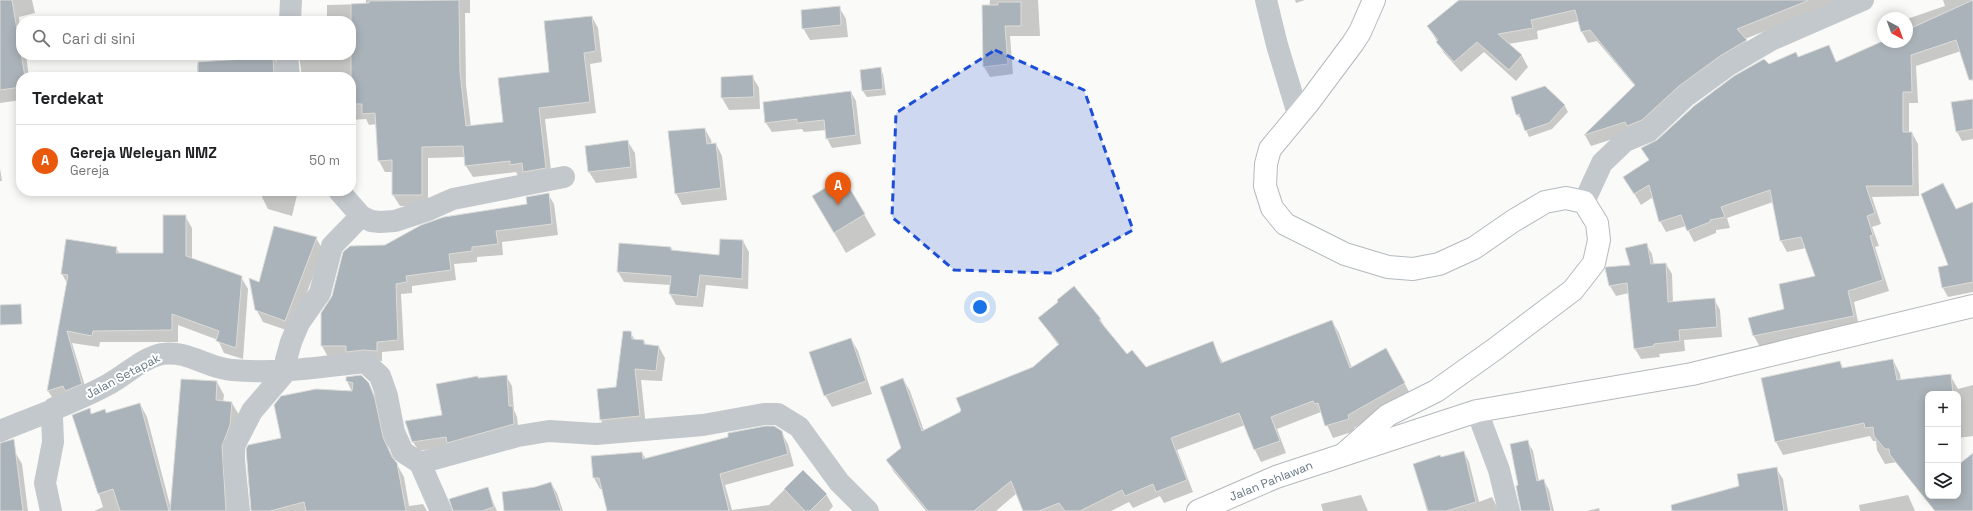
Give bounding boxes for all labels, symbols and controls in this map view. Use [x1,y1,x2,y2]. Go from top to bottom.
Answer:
north arrow [1877,12,1913,48]
search box [16,16,356,60]
icon: search [30,27,52,49]
text: Cari di sini [62,29,135,48]
text: Terdekat [32,87,104,109]
text: Gereja Weleyan NMZ [70,143,217,162]
text: A [41,152,49,169]
text: 50 m [309,152,340,169]
text: Gereja [70,162,109,179]
pin: A [825,172,851,205]
your location [970,297,990,317]
street label: Jalan Setapak [83,350,163,402]
map controls [1925,391,1961,499]
button: + [1925,391,1961,427]
button: − [1925,427,1961,463]
street label: Jalan Pahlawan [1227,457,1315,505]
button: layers [1925,463,1961,499]

